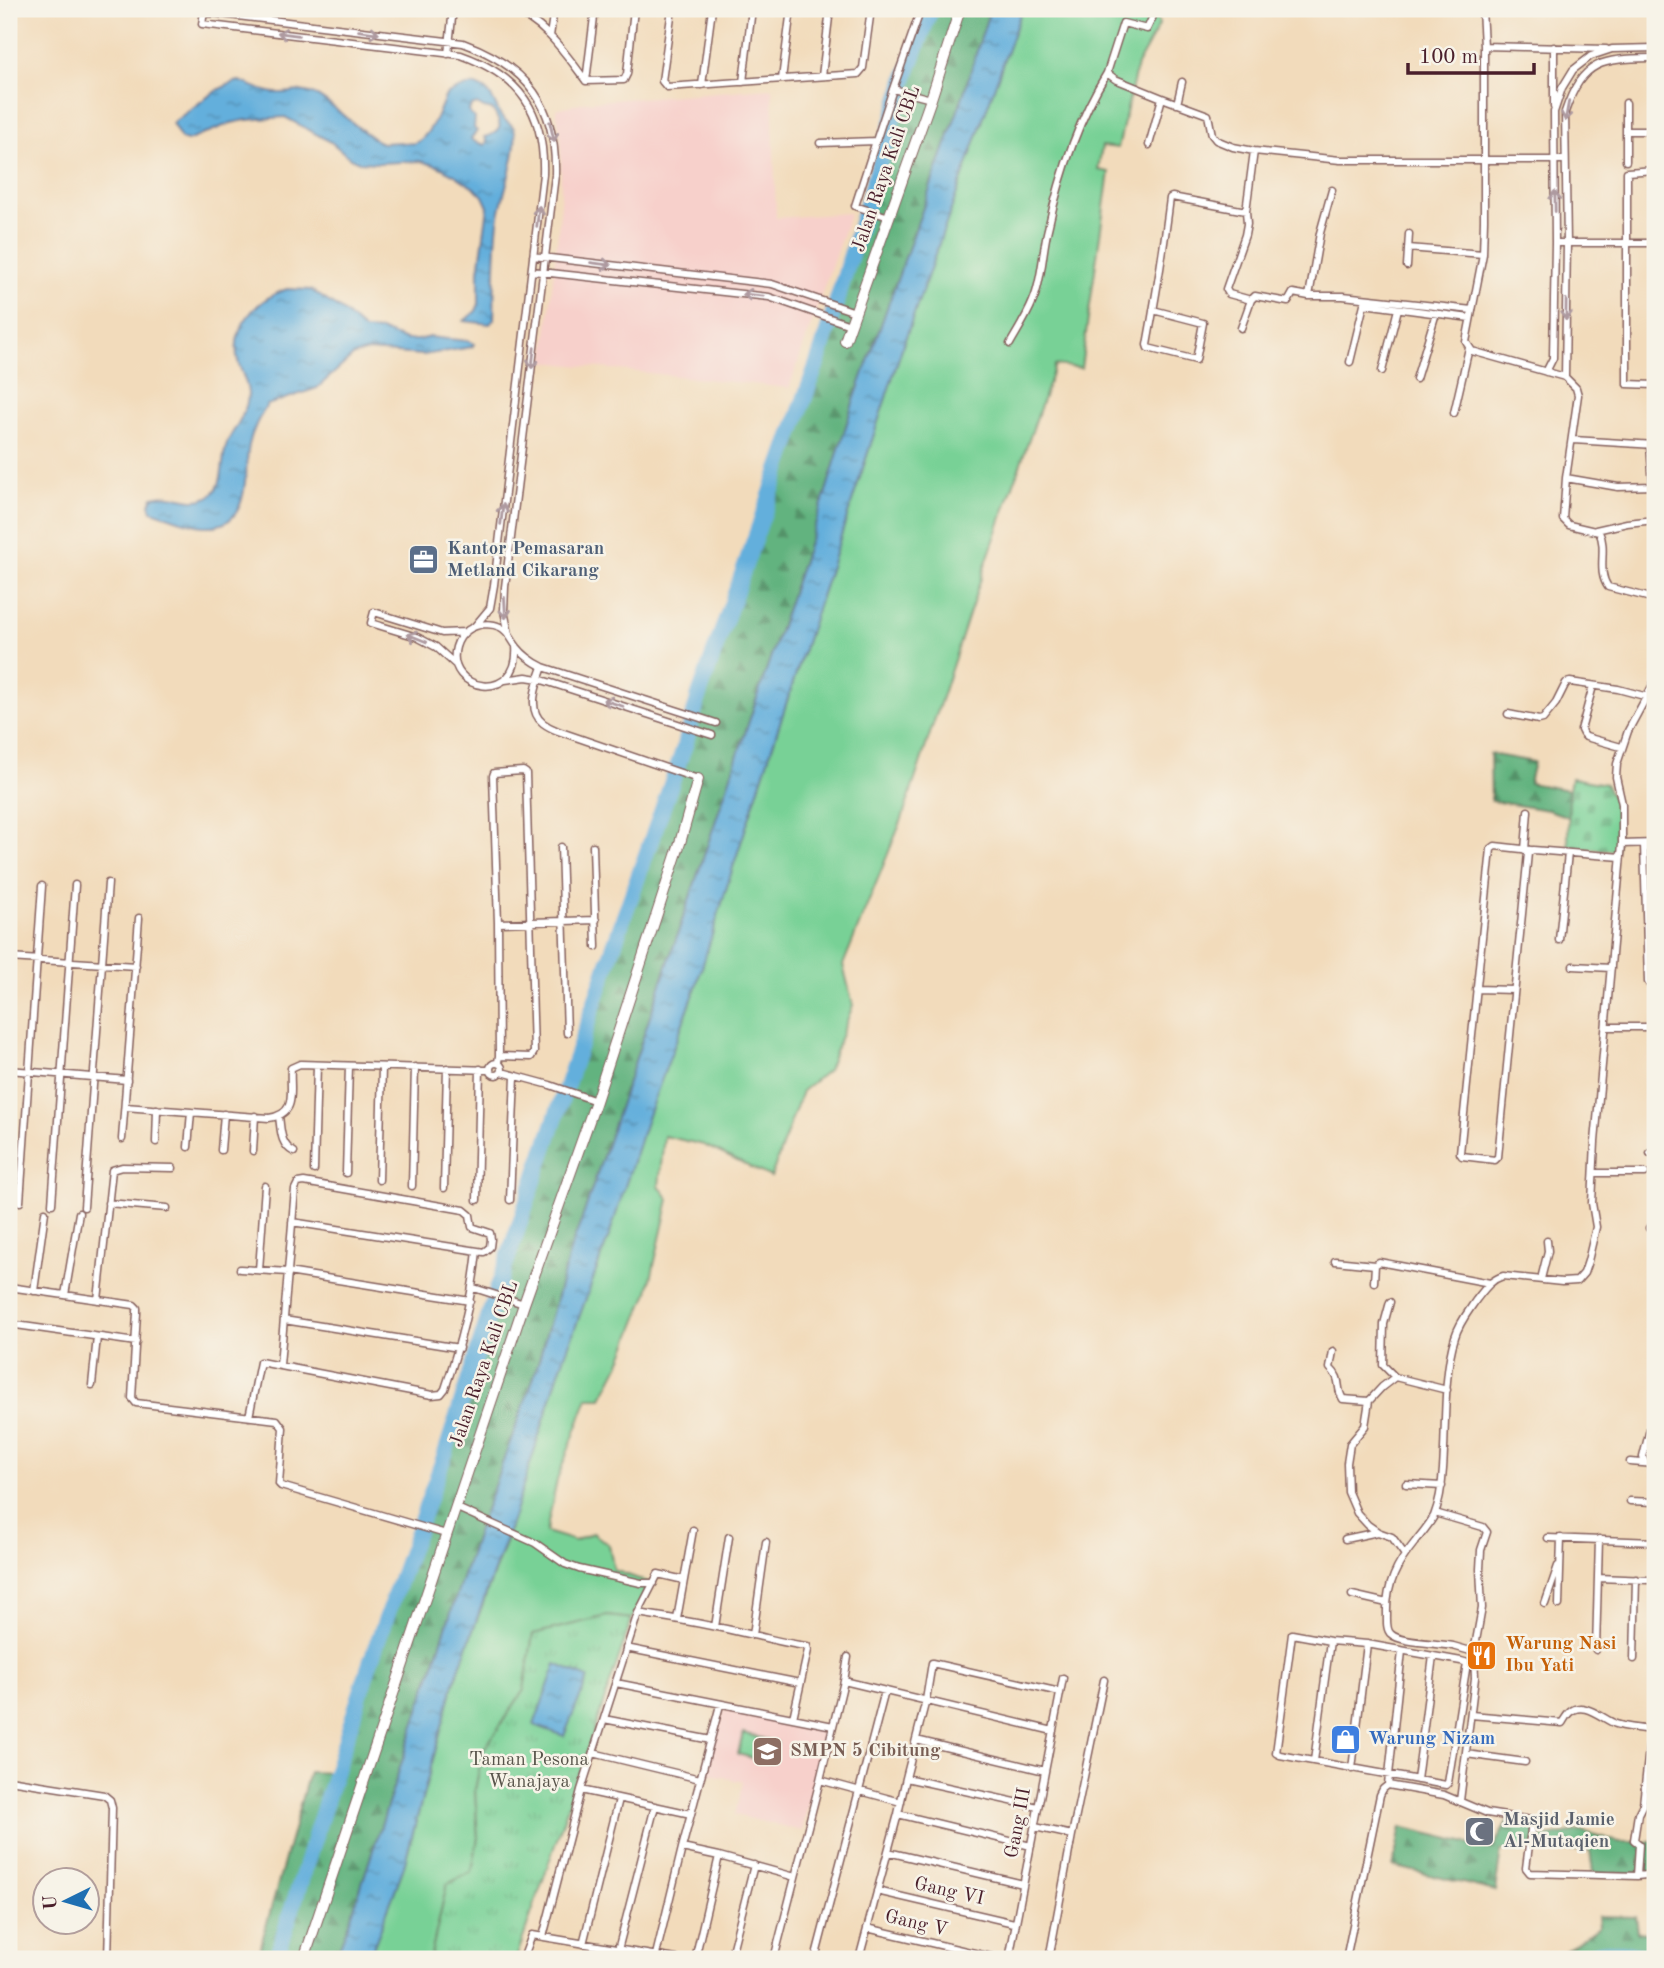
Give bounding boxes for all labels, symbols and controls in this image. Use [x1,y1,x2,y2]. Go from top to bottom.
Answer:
one-way arrow [357,25,379,38]
one-way arrow [277,27,300,40]
scale bar [1408,32,1534,76]
text: 100 m [1419,47,1478,68]
street label: Jalan Raya Kali CBL [850,83,924,255]
one-way arrow [1560,100,1573,122]
one-way arrow [545,120,559,143]
one-way arrow [1548,190,1561,213]
one-way arrow [532,205,545,227]
one-way arrow [589,258,612,271]
one-way arrow [742,288,764,301]
one-way arrow [1559,298,1573,321]
one-way arrow [526,346,539,369]
one-way arrow [496,504,509,526]
place label: Kantor Pemasaran Metland Cikarang [447,540,604,581]
office icon: Kantor Pemasaran Metland Cikarang [407,543,441,577]
one-way arrow [499,596,512,619]
one-way arrow [406,631,428,644]
one-way arrow [603,696,625,709]
street label: Jalan Raya Kali CBL [448,1278,522,1450]
place label: Warung Nasi Ibu Yati [1505,1635,1617,1676]
restaurant icon: Warung Nasi Ibu Yati [1465,1638,1499,1672]
shop icon: Warung Nizam [1328,1722,1362,1756]
place label: Warung Nizam [1368,1730,1495,1749]
school or university icon: SMPN 5 Cibitung [750,1734,784,1768]
place label: SMPN 5 Cibitung [790,1742,941,1761]
park label: Taman Pesona Wanajaya [469,1751,590,1792]
street label: Gang III [1003,1786,1035,1860]
place label: Masjid Jamie Al-Mutaqien [1503,1811,1615,1852]
mosque icon: Masjid Jamie Al-Mutaqien [1463,1814,1497,1848]
north arrow [32,1867,102,1937]
street label: Gang VI [912,1875,986,1909]
text: U [41,1894,62,1911]
street label: Gang V [883,1908,949,1940]

